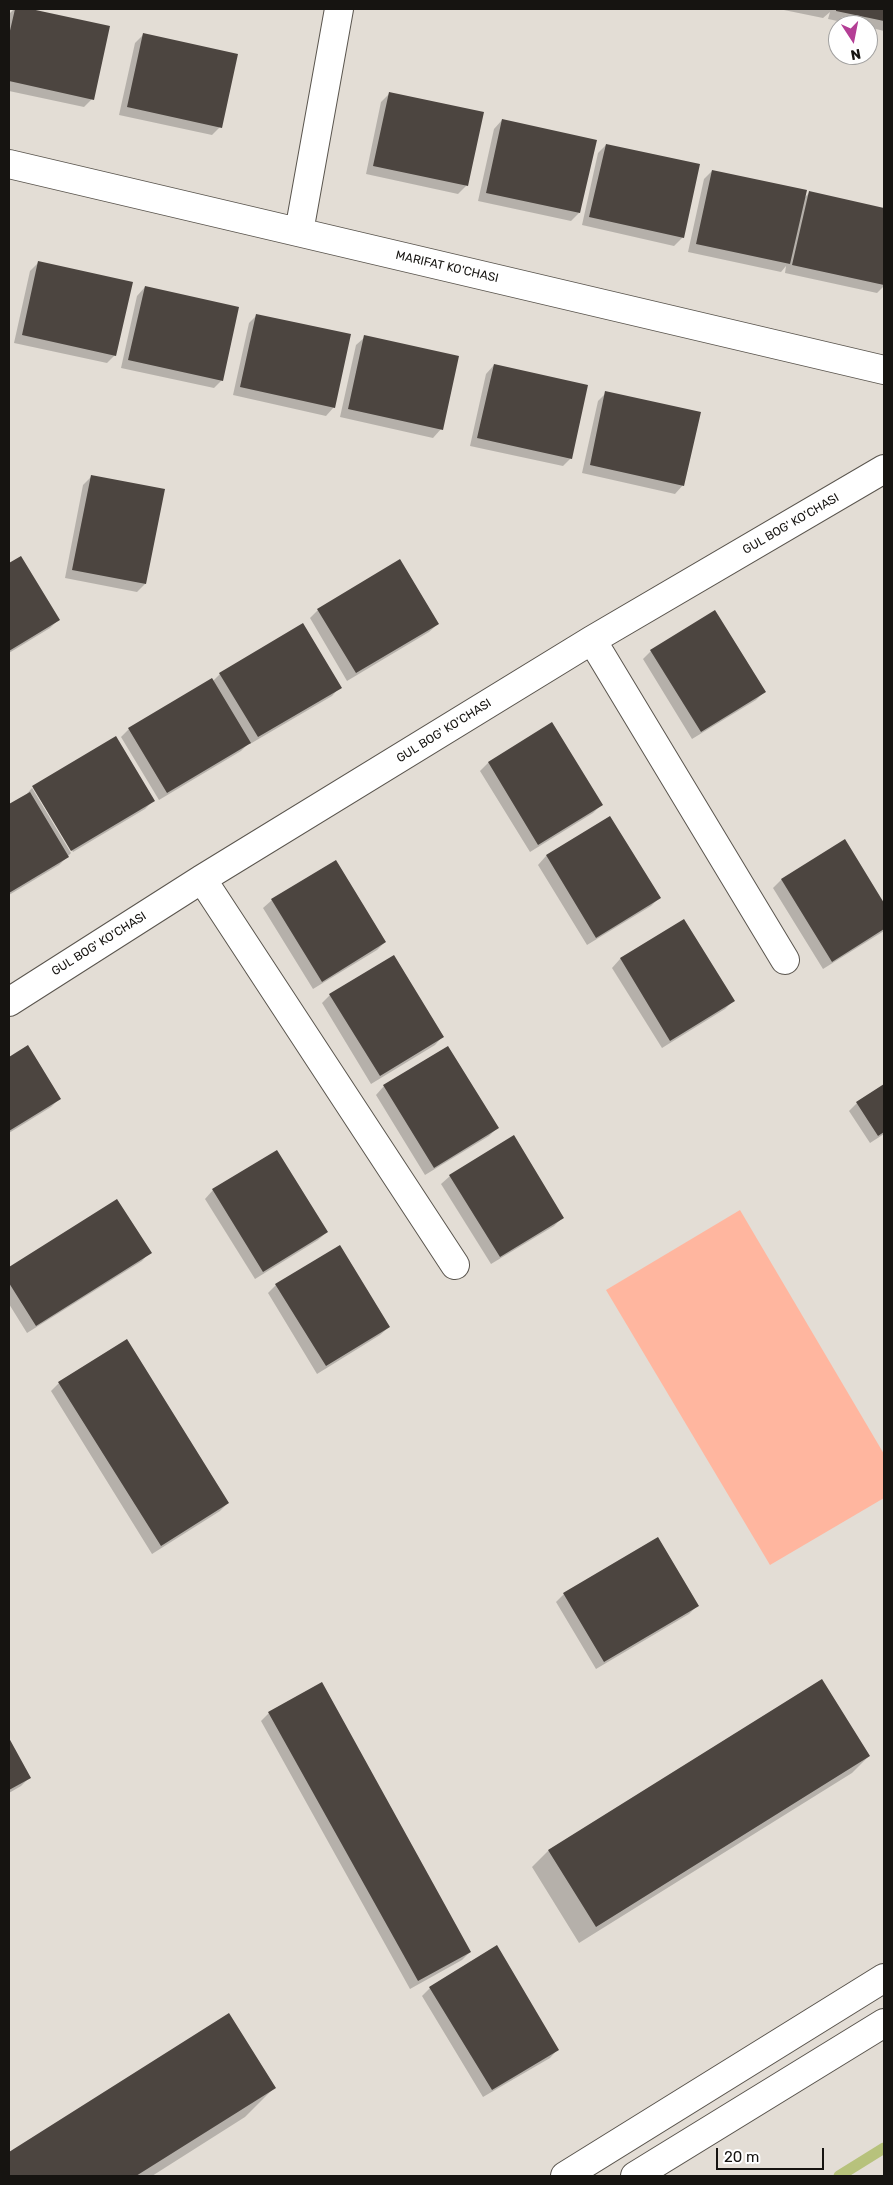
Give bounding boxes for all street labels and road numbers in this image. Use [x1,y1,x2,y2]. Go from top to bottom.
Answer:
street label: MARIFAT KO'CHASI [394,248,500,286]
street label: GUL BOG' KO'CHASI [740,491,842,557]
street label: GUL BOG' KO'CHASI [394,696,494,766]
street label: GUL BOG' KO'CHASI [49,909,149,979]

